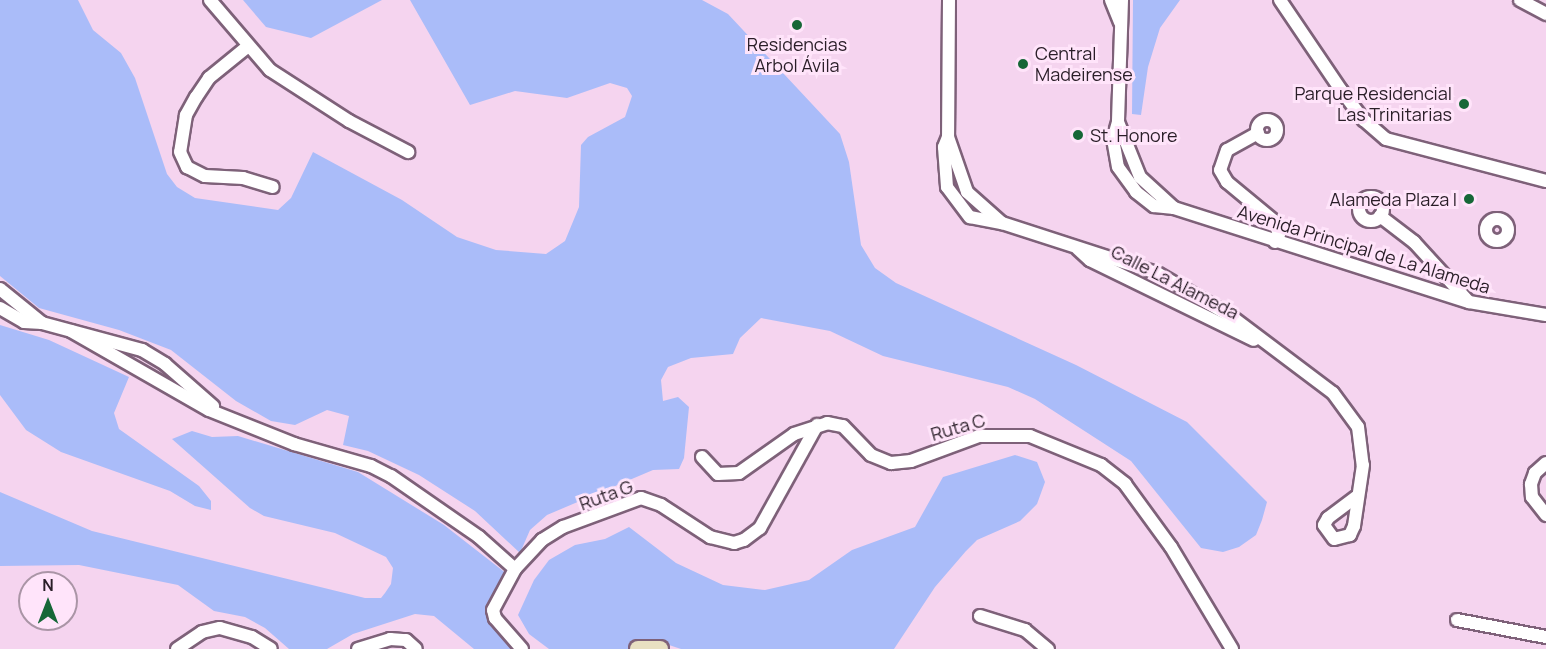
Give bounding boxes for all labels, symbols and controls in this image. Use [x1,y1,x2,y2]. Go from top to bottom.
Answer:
marker: Residencias Arbol Ávila [790,18,804,32]
place label: Residencias Arbol Ávila [747,34,847,76]
place label: Central Madeirense [1035,43,1133,86]
marker: Central Madeirense [1016,57,1030,71]
place label: Parque Residencial Las Trinitarias [1294,83,1452,125]
marker: Parque Residencial Las Trinitarias [1457,97,1471,111]
place label: St. Honore [1090,124,1178,146]
marker: St. Honore [1071,128,1085,142]
place label: Alameda Plaza I [1330,188,1457,210]
marker: Alameda Plaza I [1462,192,1476,206]
street label: Avenida Principal de La Alameda [1235,200,1493,298]
street label: Calle La Alameda [1108,241,1242,323]
street label: Ruta C [928,409,988,445]
street label: Ruta G [576,475,636,515]
north arrow [18,571,78,631]
text: N [42,574,54,596]

